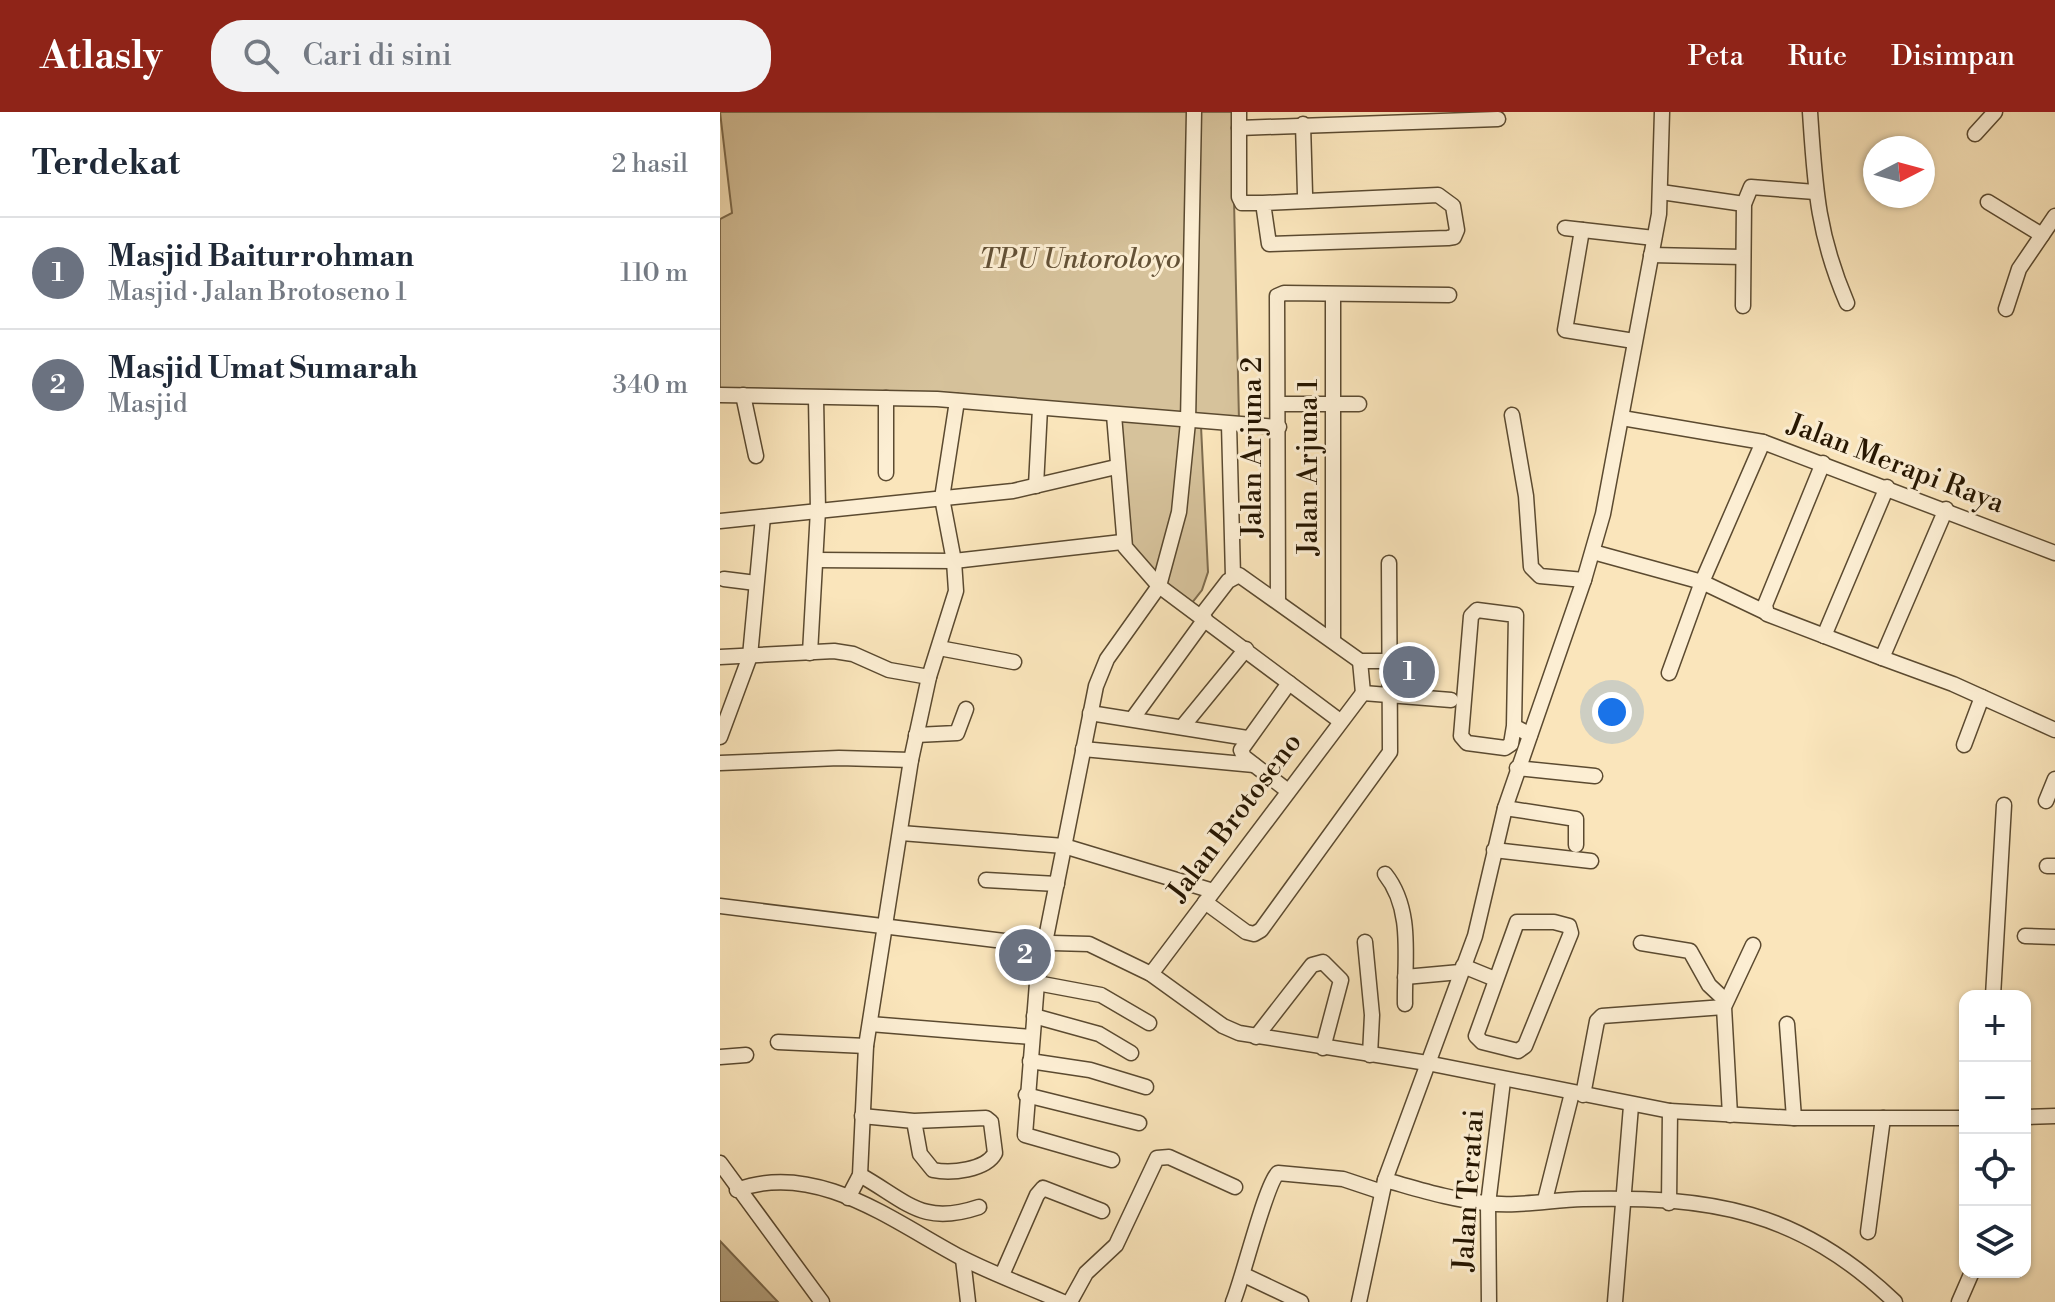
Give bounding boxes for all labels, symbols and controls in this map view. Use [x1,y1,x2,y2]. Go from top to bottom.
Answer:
search box [211,20,771,92]
text: Atlasly [40,33,163,80]
icon: search [239,34,283,78]
text: Cari di sini [303,37,452,75]
text: Peta [1688,39,1744,74]
text: Rute [1788,39,1847,74]
text: Disimpan [1891,39,2015,74]
north arrow [1863,136,1935,208]
text: Terdekat [32,143,180,185]
text: 2 hasil [612,148,688,180]
text: Masjid Baiturrohman [108,238,414,276]
park label: TPU Untoroloyo [979,242,1181,277]
text: 1 [52,257,64,289]
text: 110 m [620,257,688,289]
text: Masjid · Jalan Brotoseno 1 [108,276,407,308]
text: Masjid Umat Sumarah [108,350,418,388]
street label: Jalan Arjuna 2 [1235,357,1270,538]
text: 2 [50,369,66,401]
text: 340 m [612,369,688,401]
street label: Jalan Arjuna 1 [1291,379,1326,556]
text: Masjid [108,388,187,420]
street label: Jalan Merapi Raya [1782,406,2010,522]
pin: 1 [1383,642,1435,702]
your location [1592,692,1632,732]
street label: Jalan Brotoseno [1160,726,1310,909]
pin: 2 [999,925,1051,985]
map controls [1959,990,2031,1278]
button: + [1959,990,2031,1062]
button: − [1959,1062,2031,1134]
street label: Jalan Teratai [1446,1108,1492,1273]
button: locate [1959,1134,2031,1206]
button: layers [1959,1206,2031,1278]

